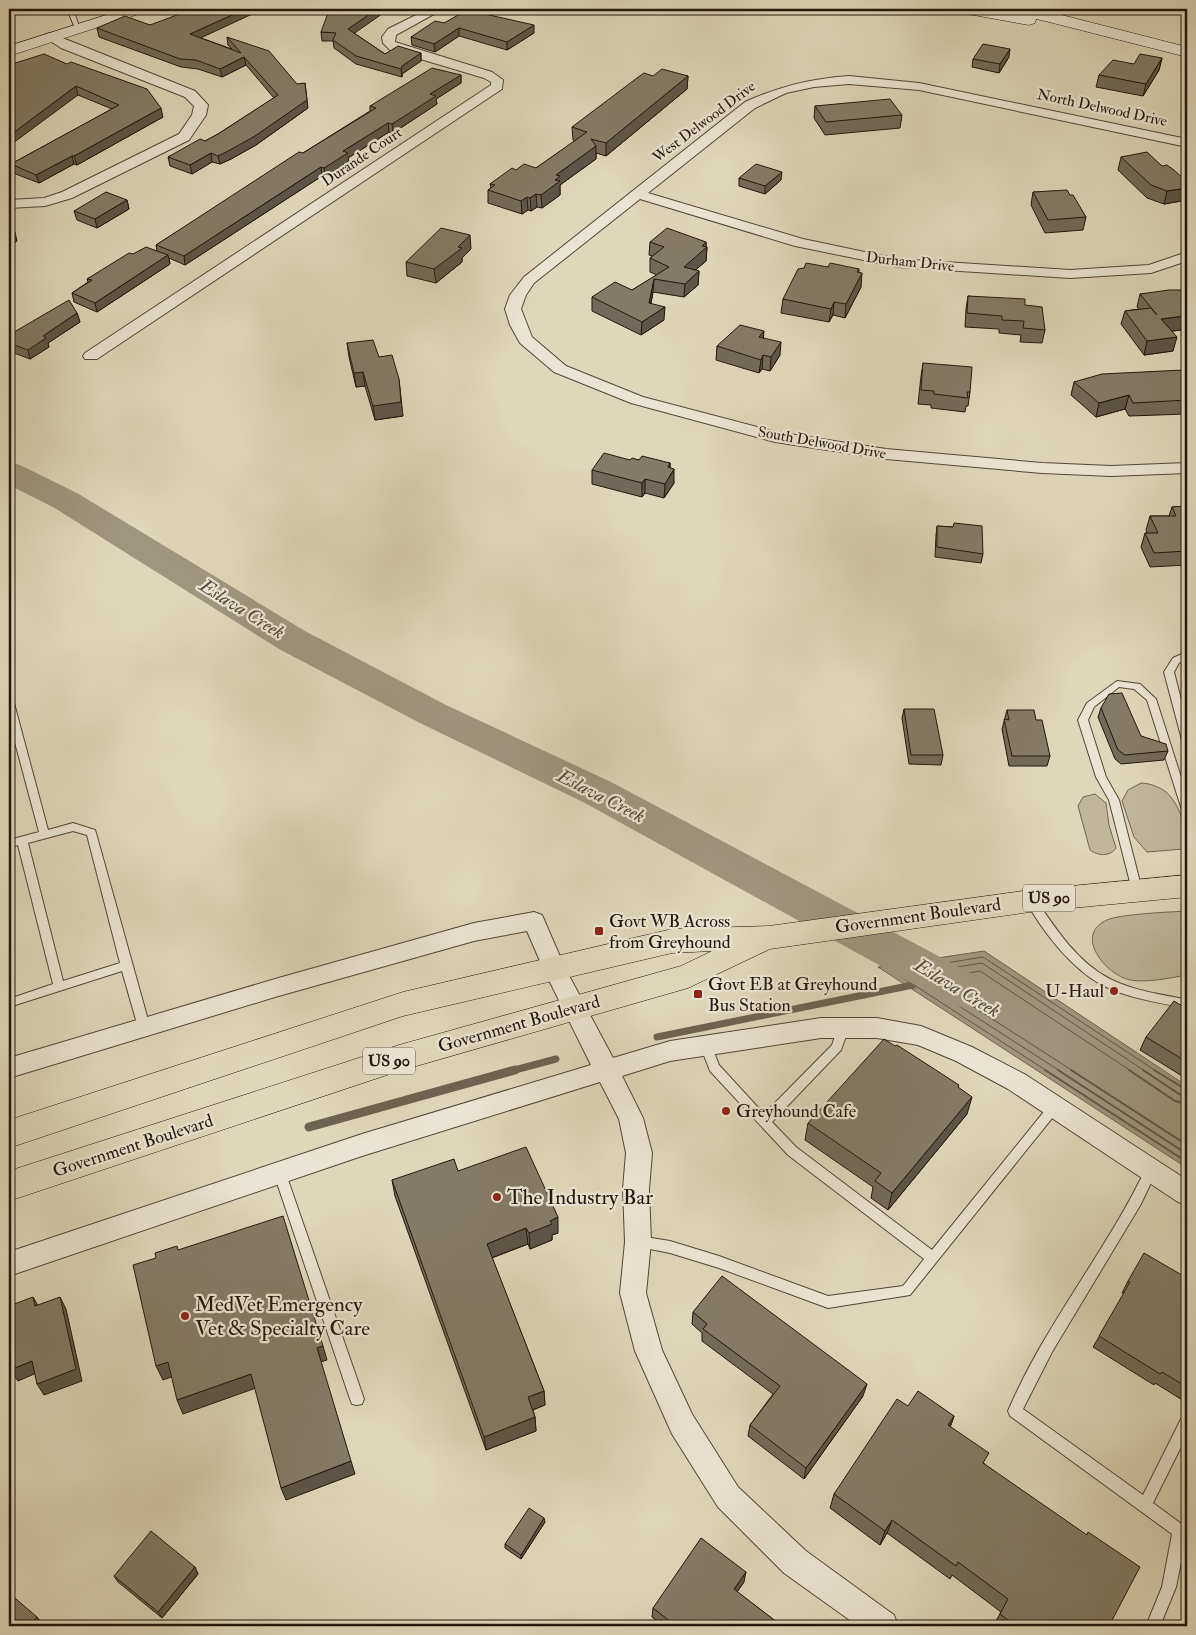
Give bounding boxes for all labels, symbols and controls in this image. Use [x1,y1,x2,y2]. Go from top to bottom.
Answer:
street label: West Delwood Drive [648,77,759,168]
street label: North Delwood Drive [1035,85,1169,131]
street label: Durande Court [318,123,406,191]
street label: Durham Drive [865,248,955,276]
street label: South Delwood Drive [756,422,888,464]
water label: Eslava Creek [193,572,289,645]
water label: Eslava Creek [551,763,649,828]
road number: US 90 [1023,884,1075,911]
street label: Government Boulevard [834,893,1003,939]
place label: Govt WB Across from Greyhound [609,910,731,954]
marker: Govt WB Across from Greyhound [593,925,605,937]
water label: Eslava Creek [908,952,1004,1023]
place label: Govt EB at Greyhound Bus Station [708,973,877,1017]
place label: U-Haul [1045,980,1104,1003]
marker: U-Haul [1108,985,1120,997]
marker: Govt EB at Greyhound Bus Station [692,988,704,1000]
street label: Government Boulevard [435,990,603,1058]
road number: US 90 [363,1048,415,1074]
place label: Greyhound Cafe [736,1100,857,1123]
marker: Greyhound Cafe [720,1105,732,1117]
street label: Government Boulevard [50,1109,216,1183]
place label: The Industry Bar [507,1184,653,1211]
marker: The Industry Bar [491,1191,503,1203]
place label: MedVet Emergency Vet & Specialty Care [195,1291,370,1342]
marker: MedVet Emergency Vet & Specialty Care [179,1310,191,1322]

